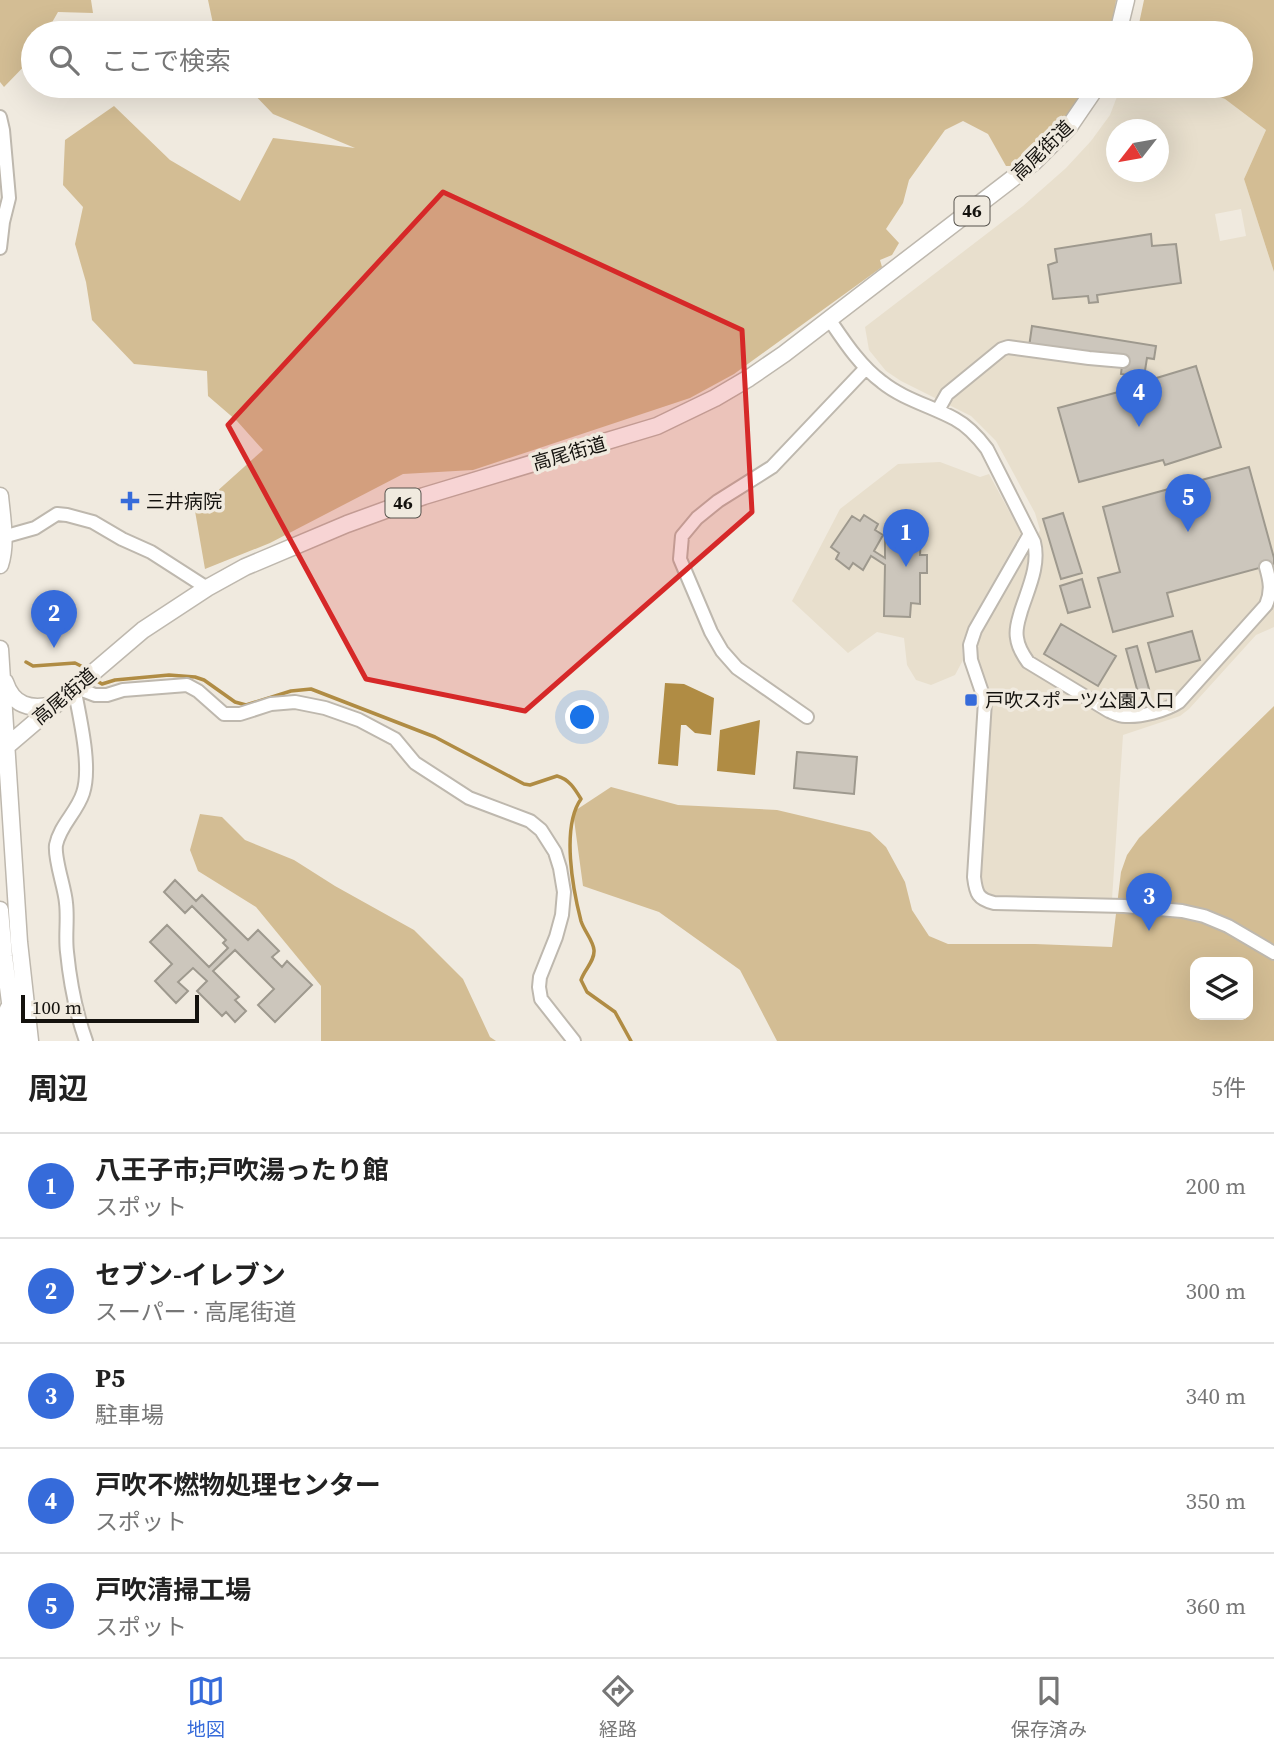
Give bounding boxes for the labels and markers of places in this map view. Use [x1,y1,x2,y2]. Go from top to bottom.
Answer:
pin: 4 [1116,369,1162,427]
pin: 5 [1165,474,1211,532]
place label: 三井病院 [146,488,222,514]
marker: 三井病院 [120,491,140,511]
pin: 1 [883,509,929,567]
pin: 2 [31,590,77,648]
place label: 戸吹スポーツ公園入口 [985,687,1175,713]
marker: 戸吹スポーツ公園入口 [963,692,979,708]
pin: 3 [1126,873,1172,931]

